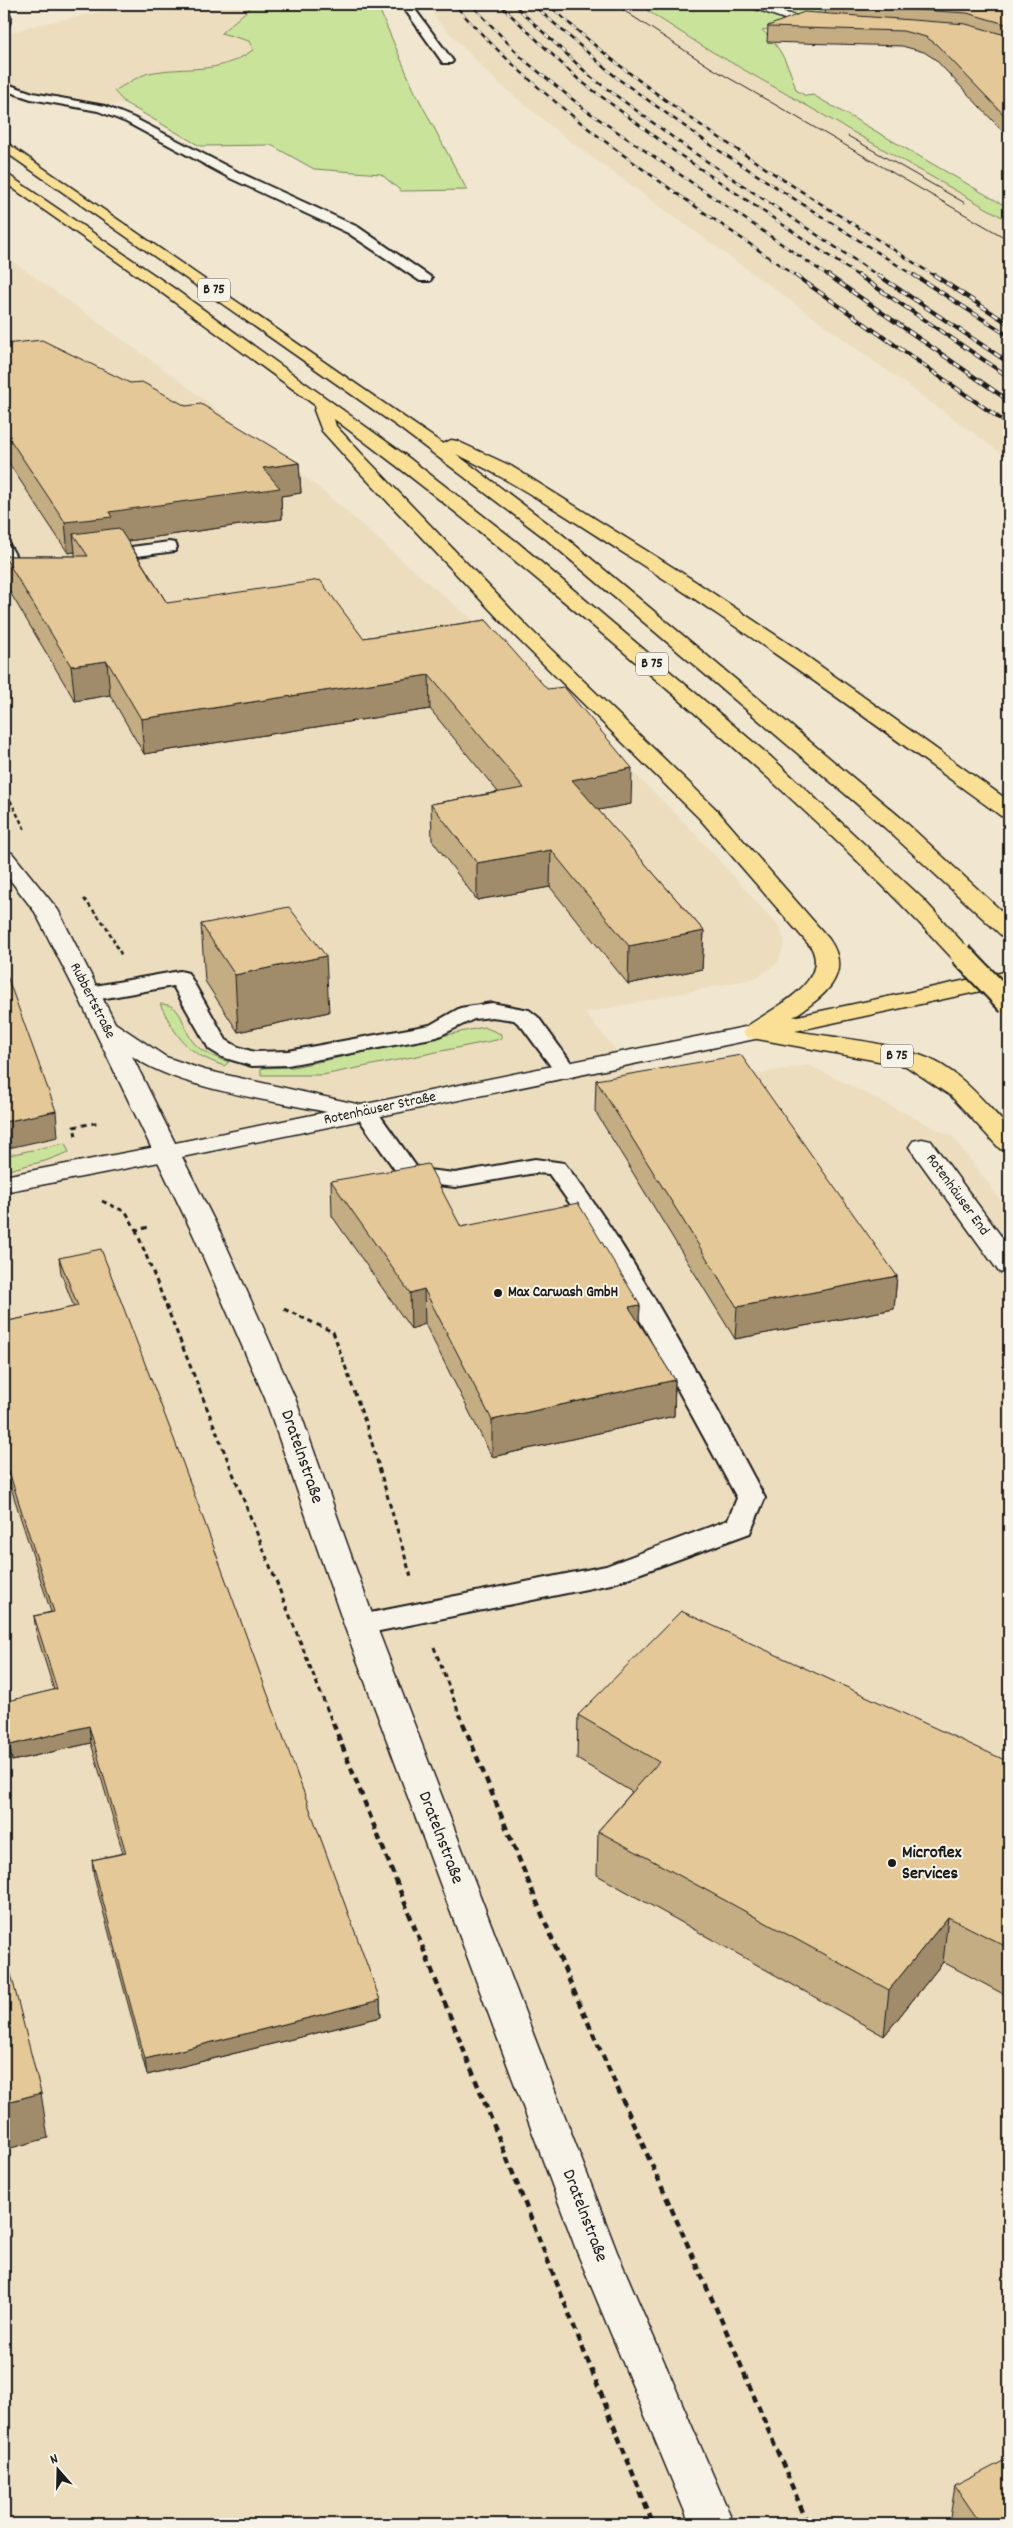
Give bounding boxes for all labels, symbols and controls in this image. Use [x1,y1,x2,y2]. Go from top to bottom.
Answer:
road number: B 75 [198,278,230,302]
road number: B 75 [636,652,668,676]
street label: Rubbertstraße [63,959,121,1043]
road number: B 75 [881,1044,913,1068]
street label: Rotenhäuser Straße [322,1086,439,1132]
street label: Rotenhäuser End [920,1149,994,1241]
place label: Max Carwash GmbH [508,1282,618,1304]
marker: Max Carwash GmbH [492,1287,504,1299]
street label: Dratelnstraße [273,1407,329,1507]
street label: Dratelnstraße [411,1788,469,1888]
place label: Microflex Services [902,1841,962,1887]
marker: Microflex Services [886,1857,898,1869]
street label: Dratelnstraße [555,2166,613,2266]
north arrow [32,2446,82,2496]
text: N [48,2449,61,2470]

